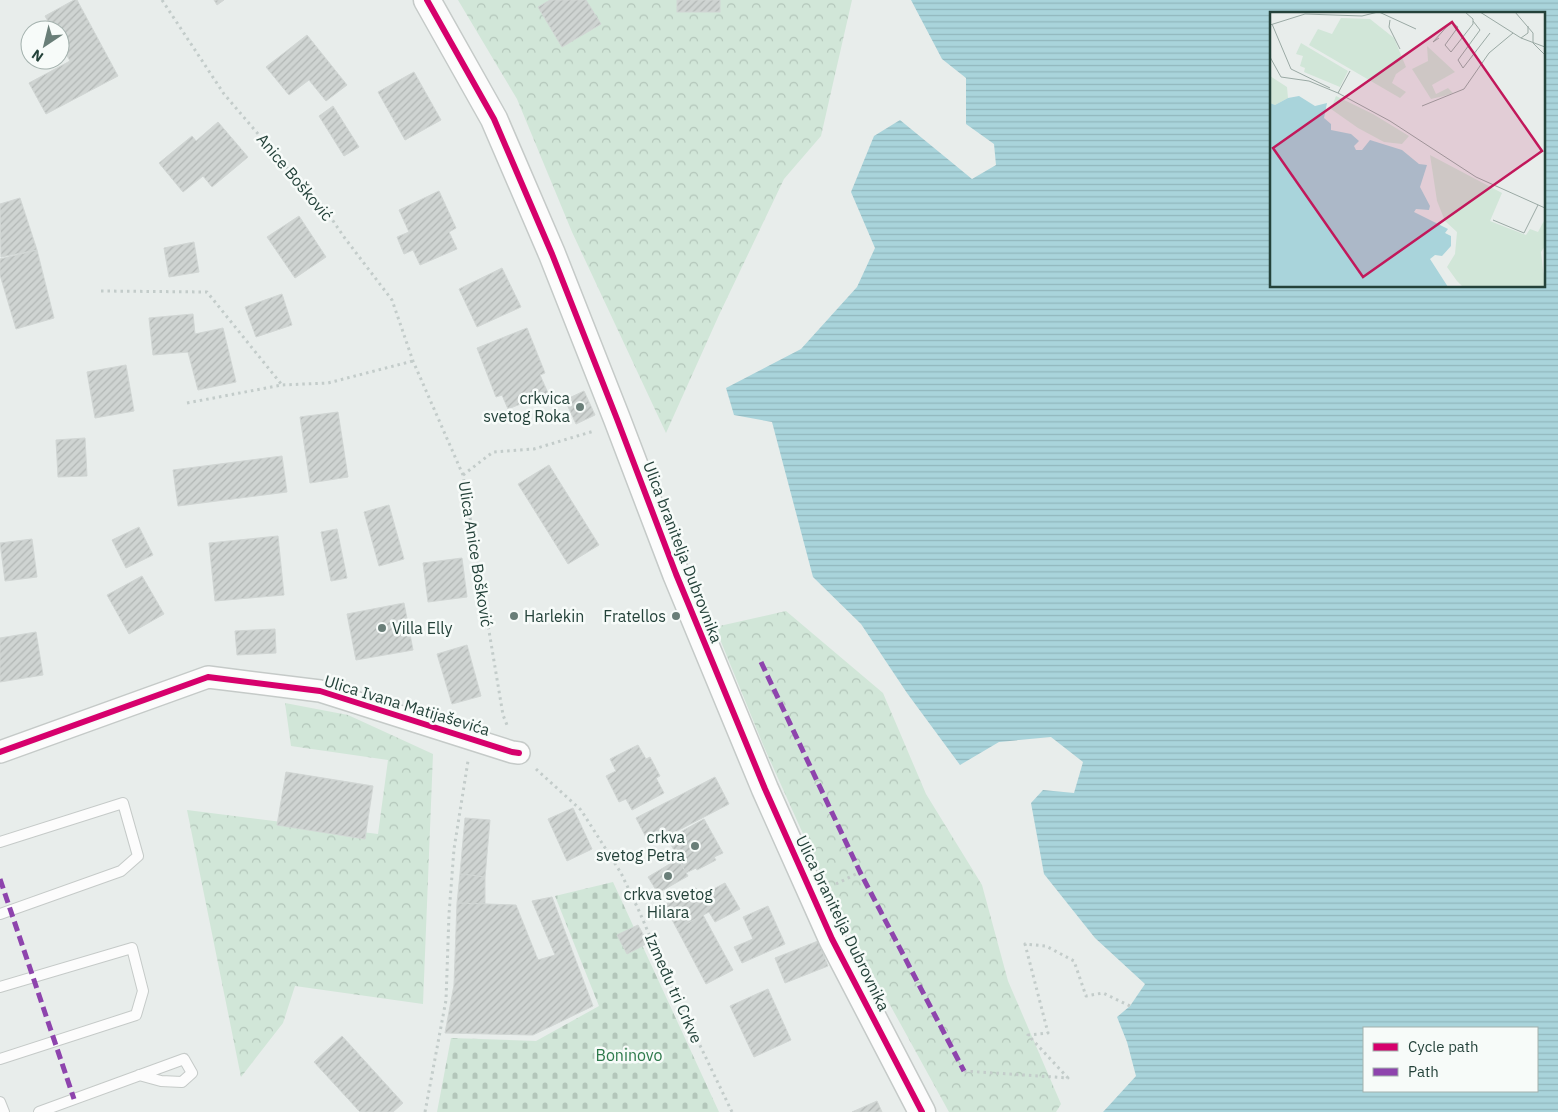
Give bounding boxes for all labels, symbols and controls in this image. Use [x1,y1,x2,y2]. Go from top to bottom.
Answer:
inset map [1270,12,1546,288]
north arrow [20,20,70,70]
text: N [28,45,47,66]
street label: Anice Bošković [253,129,337,225]
place label: crkvica svetog Roka [483,388,570,426]
marker: crkvica svetog Roka [574,401,586,413]
street label: Ulica branitelja Dubrovnika [639,458,727,646]
street label: Ulica Anice Bošković [455,480,497,628]
place label: Harlekin [524,606,584,626]
place label: Fratellos [603,606,666,626]
marker: Harlekin [508,610,520,622]
marker: Fratellos [670,610,682,622]
place label: Villa Elly [392,618,452,638]
marker: Villa Elly [376,622,388,634]
street label: Ulica Ivana Matijaševića [322,670,493,740]
place label: crkva svetog Petra [596,827,685,865]
street label: Ulica branitelja Dubrovnika [792,832,894,1014]
marker: crkva svetog Petra [689,840,701,852]
marker: crkva svetog Hilara [662,870,674,882]
place label: crkva svetog Hilara [623,884,713,922]
street label: Između tri Crkve [641,930,707,1046]
legend [1363,1027,1538,1092]
text: Cycle path [1408,1037,1479,1056]
park label: Boninovo [595,1045,663,1065]
text: Path [1408,1062,1439,1081]

